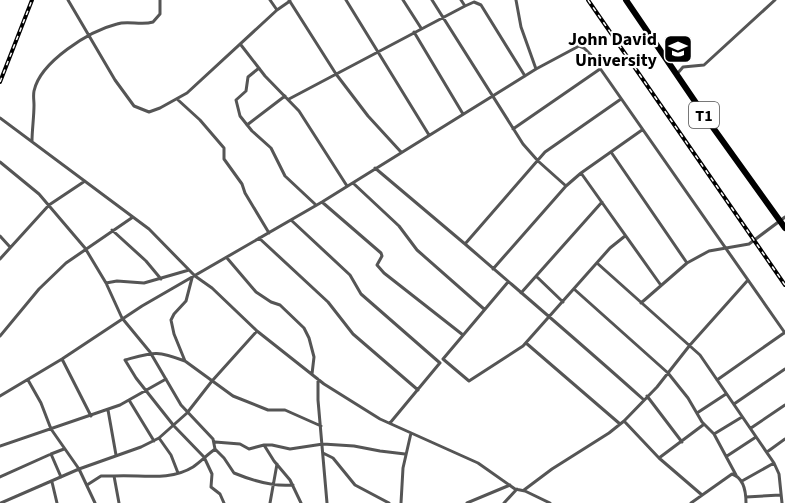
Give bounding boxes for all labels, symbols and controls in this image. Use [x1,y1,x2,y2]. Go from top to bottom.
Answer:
place label: John David University [568,27,658,73]
school or university icon: John David University [662,33,694,65]
road number: T1 [689,102,719,128]

